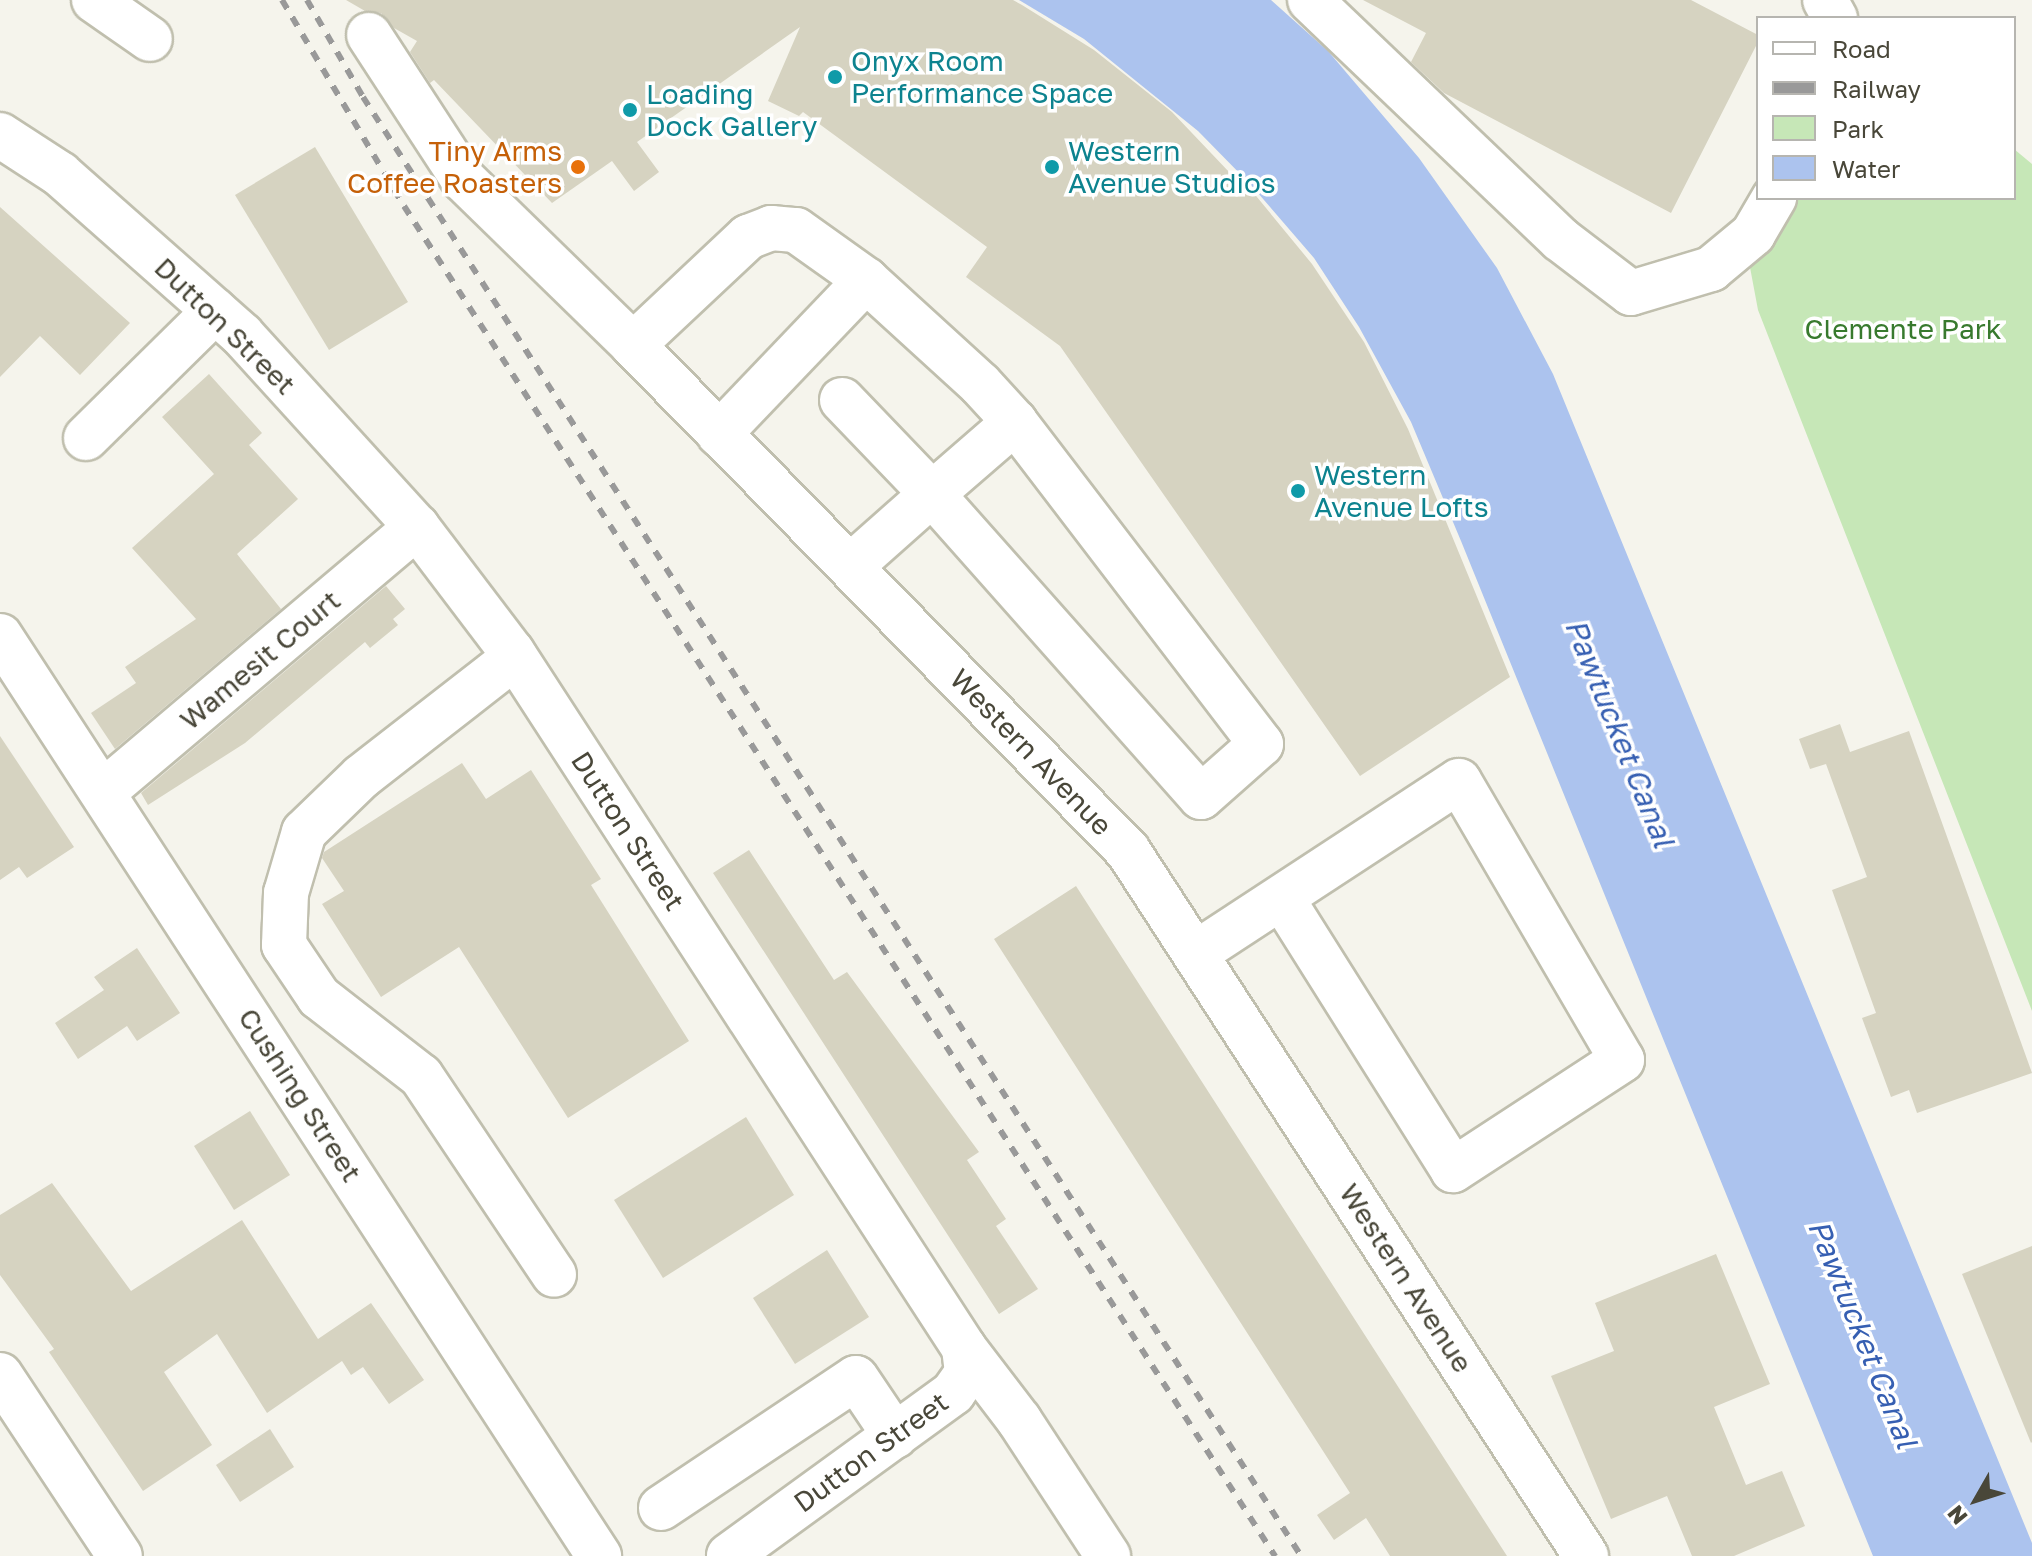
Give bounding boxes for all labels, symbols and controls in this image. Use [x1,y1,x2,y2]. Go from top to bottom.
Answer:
legend [1756,16,2016,200]
text: Road [1832,34,1891,63]
place label: Onyx Room Performance Space [851,44,1113,110]
marker: Onyx Room Performance Space [826,68,844,86]
text: Railway [1832,74,1921,103]
place label: Loading Dock Gallery [646,77,817,143]
marker: Loading Dock Gallery [621,101,639,119]
text: Park [1832,114,1884,143]
place label: Tiny Arms Coffee Roasters [347,134,562,200]
place label: Western Avenue Studios [1068,134,1276,200]
text: Water [1832,154,1900,183]
marker: Tiny Arms Coffee Roasters [569,158,587,176]
marker: Western Avenue Studios [1043,158,1061,176]
street label: Dutton Street [148,251,302,401]
park label: Clemente Park [1805,312,2001,346]
place label: Western Avenue Lofts [1314,458,1489,524]
marker: Western Avenue Lofts [1289,482,1307,500]
street label: Wamesit Court [173,583,347,737]
water label: Pawtucket Canal [1558,614,1682,852]
street label: Western Avenue [943,662,1119,842]
street label: Dutton Street [564,745,692,917]
street label: Cushing Street [231,1002,369,1188]
street label: Western Avenue [1332,1177,1480,1379]
water label: Pawtucket Canal [1801,1215,1925,1453]
street label: Dutton Street [787,1385,955,1519]
north arrow [1936,1460,2016,1540]
text: N [1941,1500,1973,1530]

